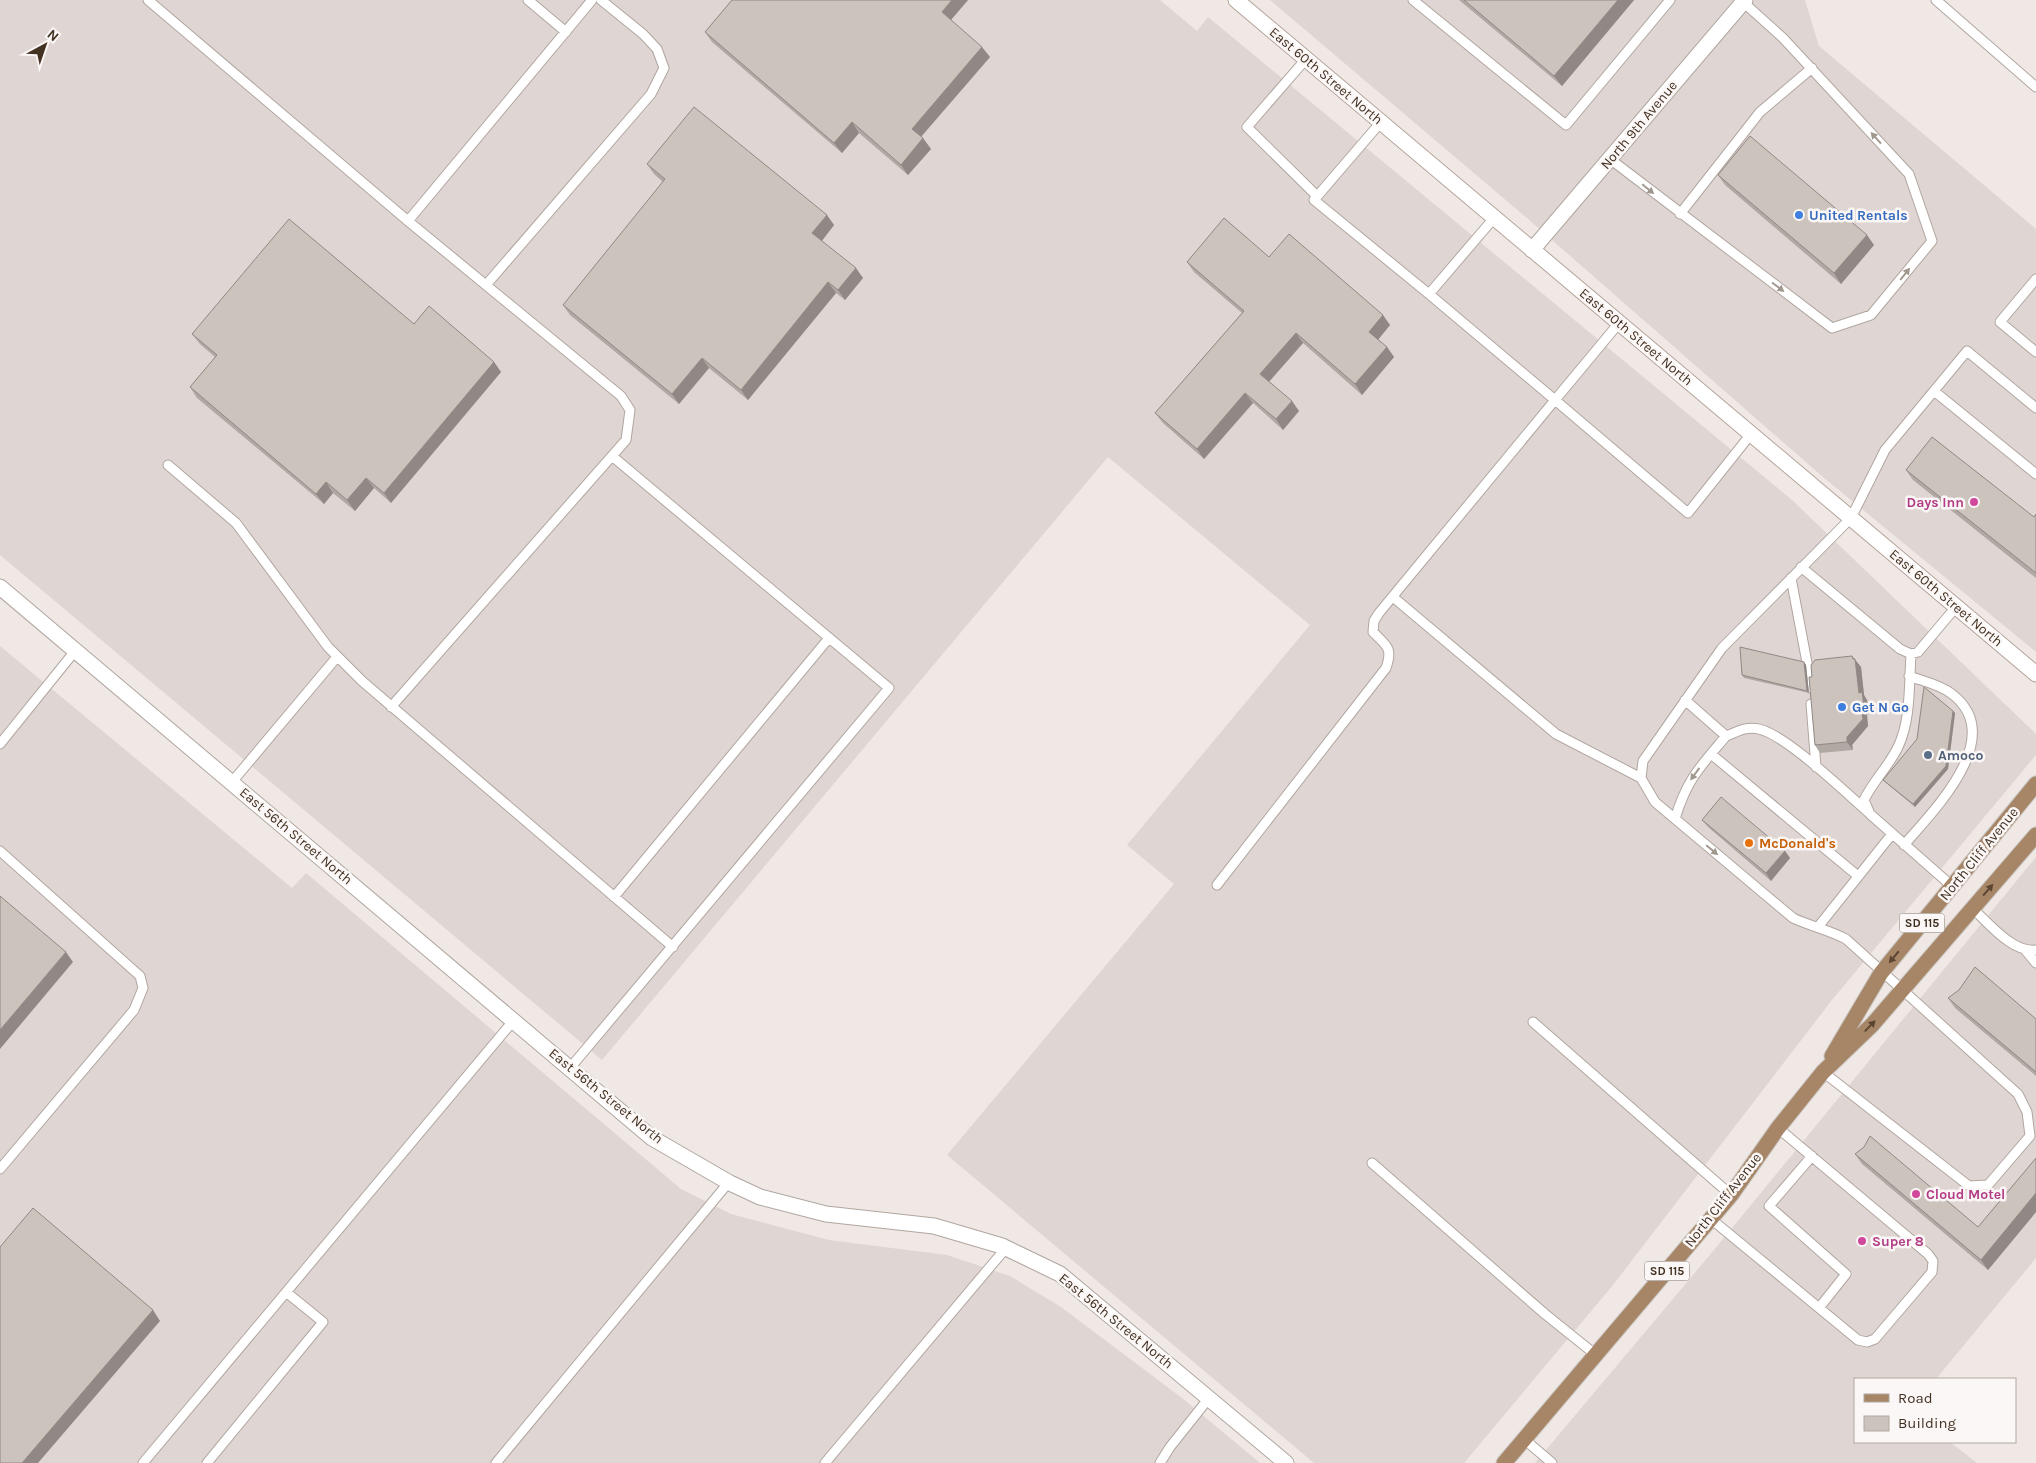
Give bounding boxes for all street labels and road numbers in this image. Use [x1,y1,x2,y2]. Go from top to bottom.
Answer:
street label: East 60th Street North [1266,24,1386,128]
street label: North 9th Avenue [1597,77,1681,173]
street label: East 60th Street North [1576,285,1696,389]
street label: East 60th Street North [1886,546,2006,650]
street label: East 56th Street North [236,784,356,888]
street label: North Cliff Avenue [1936,804,2022,904]
road number: SD 115 [1900,914,1944,932]
street label: East 56th Street North [545,1045,667,1147]
street label: North Cliff Avenue [1681,1149,1765,1251]
road number: SD 115 [1644,1262,1690,1280]
street label: East 56th Street North [1055,1270,1177,1372]

